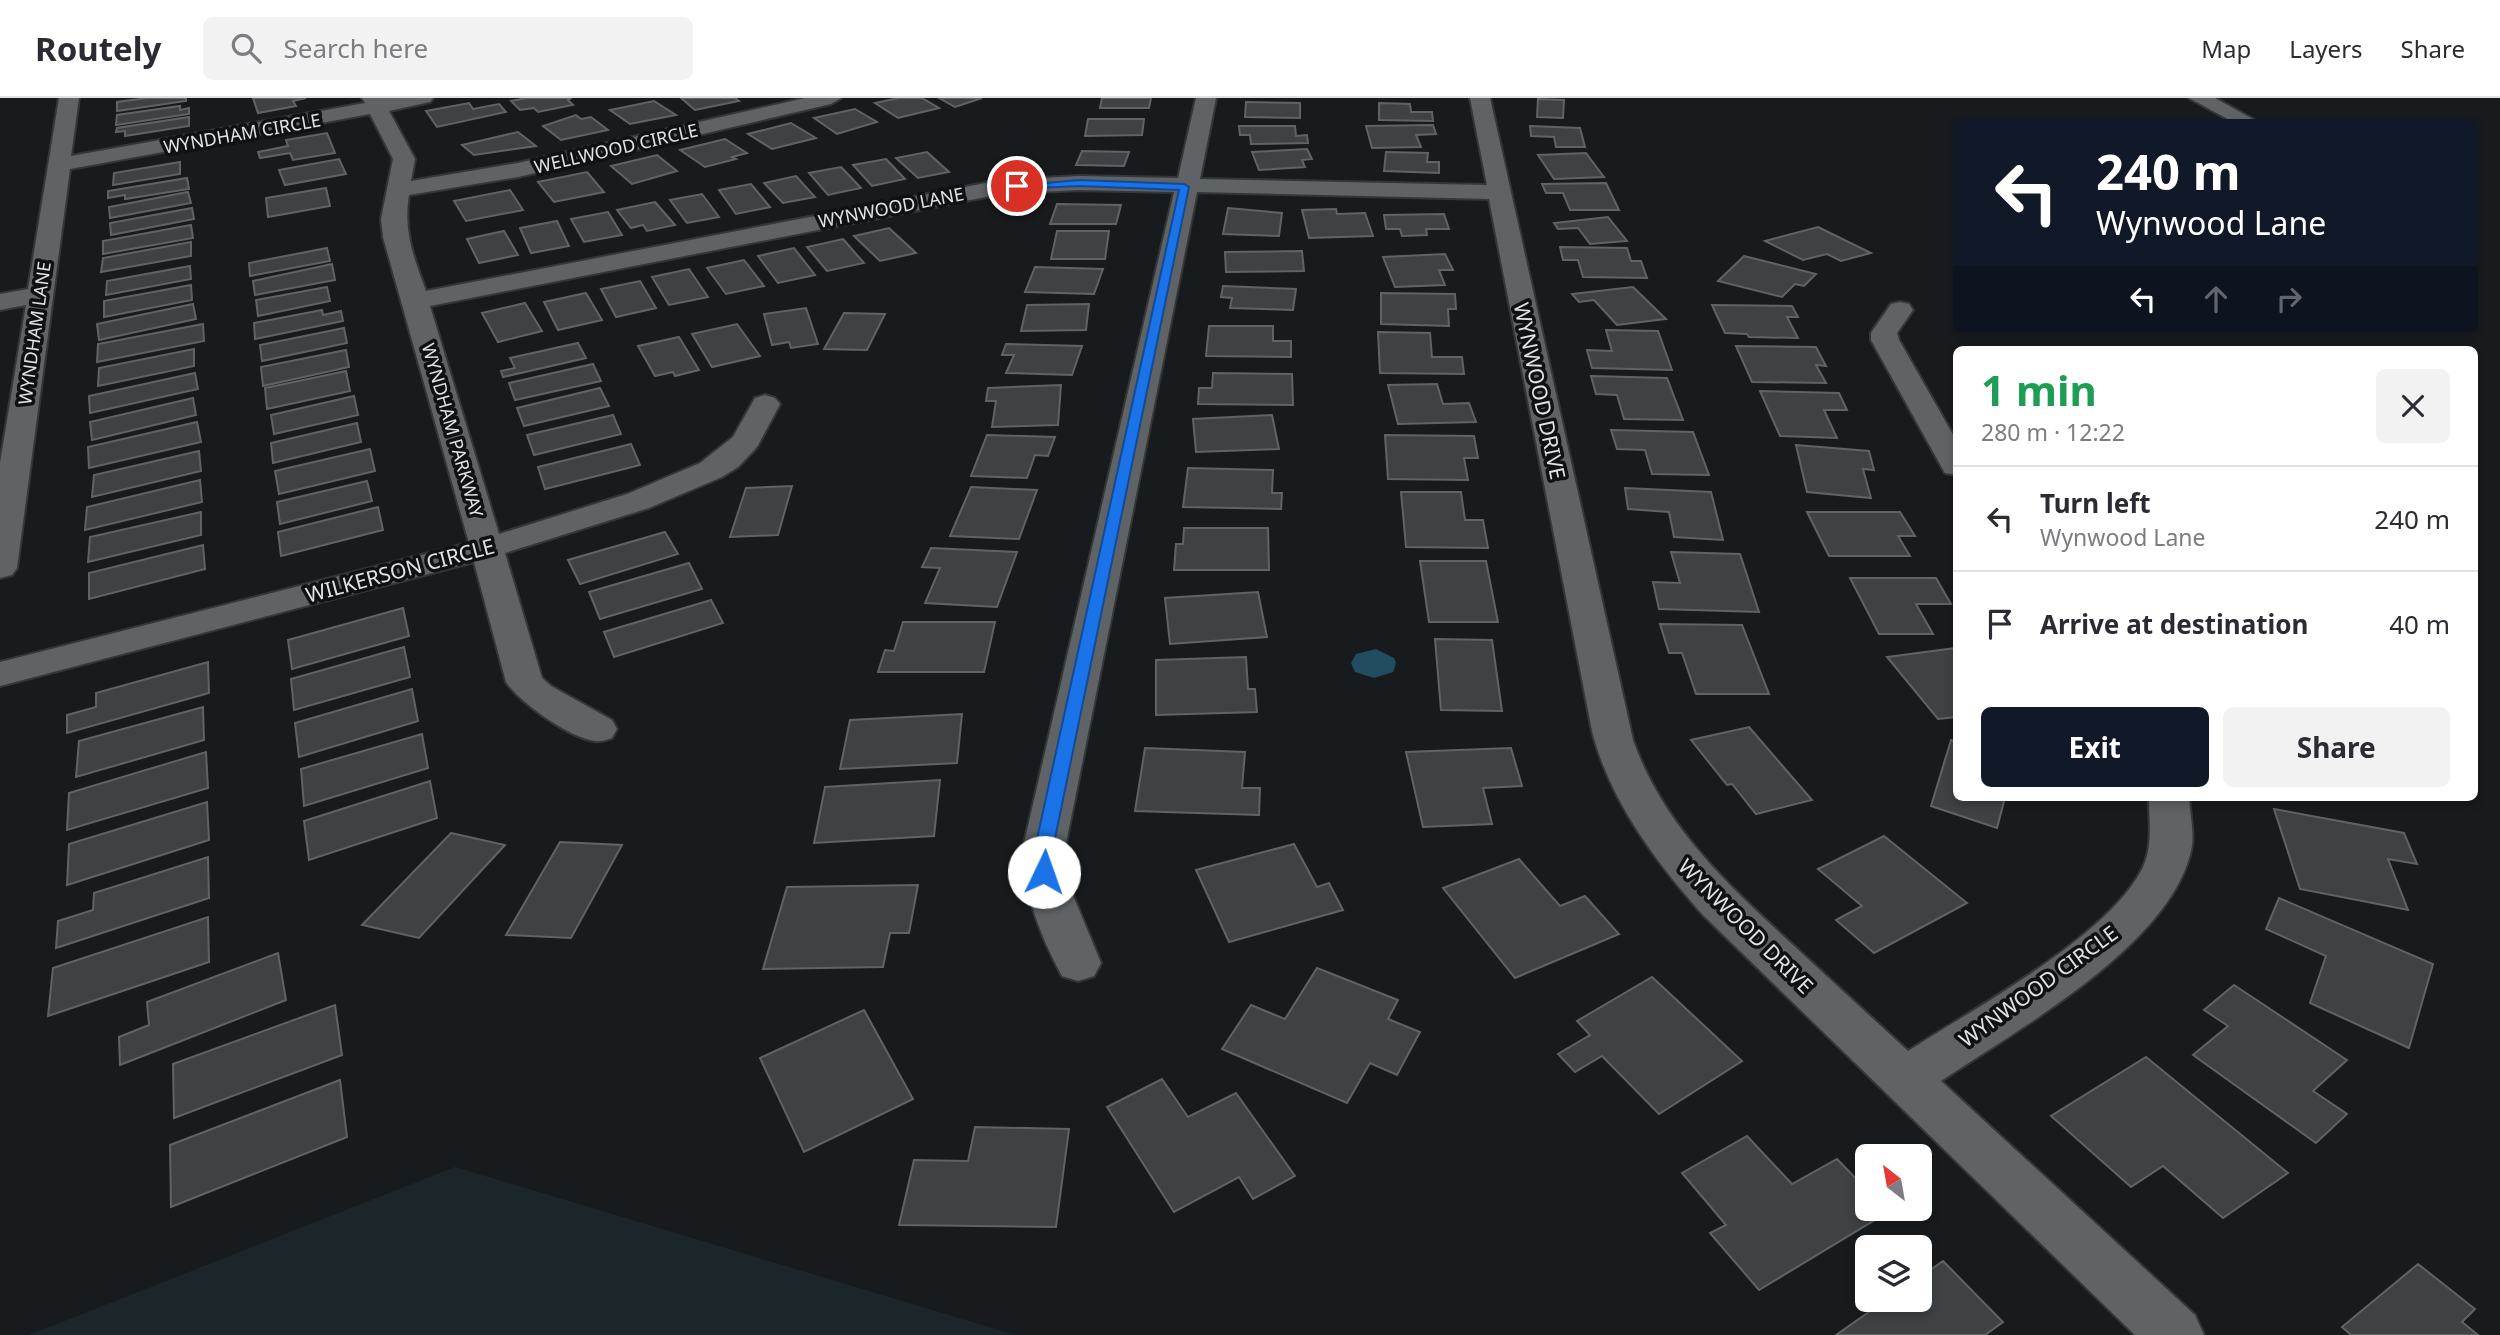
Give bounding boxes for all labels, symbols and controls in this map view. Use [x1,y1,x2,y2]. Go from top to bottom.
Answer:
search box [203,17,693,80]
text: Routely [35,26,161,71]
icon: search [227,29,265,67]
text: Search here [283,30,428,66]
text: Map [2201,32,2251,65]
text: Layers [2289,32,2363,65]
text: Share [2401,32,2465,65]
street label: WYNDHAM CIRCLE [162,107,322,159]
street label: WELLWOOD CIRCLE [532,117,700,179]
text: 240 m [2096,138,2241,204]
icon: left [1981,147,2072,238]
pin [987,156,1047,216]
icon: arrive [998,167,1036,205]
street label: WYNWOOD LANE [816,181,966,233]
text: Wynwood Lane [2096,201,2326,244]
street label: WYNDHAM LANE [12,260,56,406]
icon: left [2124,280,2162,318]
icon: ahead [2197,280,2235,318]
icon: right [2270,280,2308,318]
street label: WYNWOOD DRIVE [1508,300,1572,482]
street label: WYNDHAM PARKWAY [417,340,490,521]
text: 1 min [1981,361,2097,418]
button: close [2376,369,2450,443]
text: 280 m · 12:22 [1981,416,2125,448]
text: Turn left [2040,485,2151,521]
icon: left [1981,500,2019,538]
text: 240 m [2374,501,2450,537]
text: Wynwood Lane [2040,521,2206,553]
street label: WILKERSON CIRCLE [303,531,497,609]
icon: arrive [1981,605,2019,643]
text: Arrive at destination [2040,606,2309,642]
text: 40 m [2389,606,2450,642]
button: Exit [1981,707,2209,787]
button: Share [2223,707,2450,787]
position arrow [1007,835,1081,909]
street label: WYNWOOD DRIVE [1672,852,1820,1000]
street label: WYNWOOD CIRCLE [1953,919,2123,1053]
north arrow [1855,1144,1932,1222]
map controls [1855,1144,1932,1312]
button: layers [1855,1235,1932,1312]

